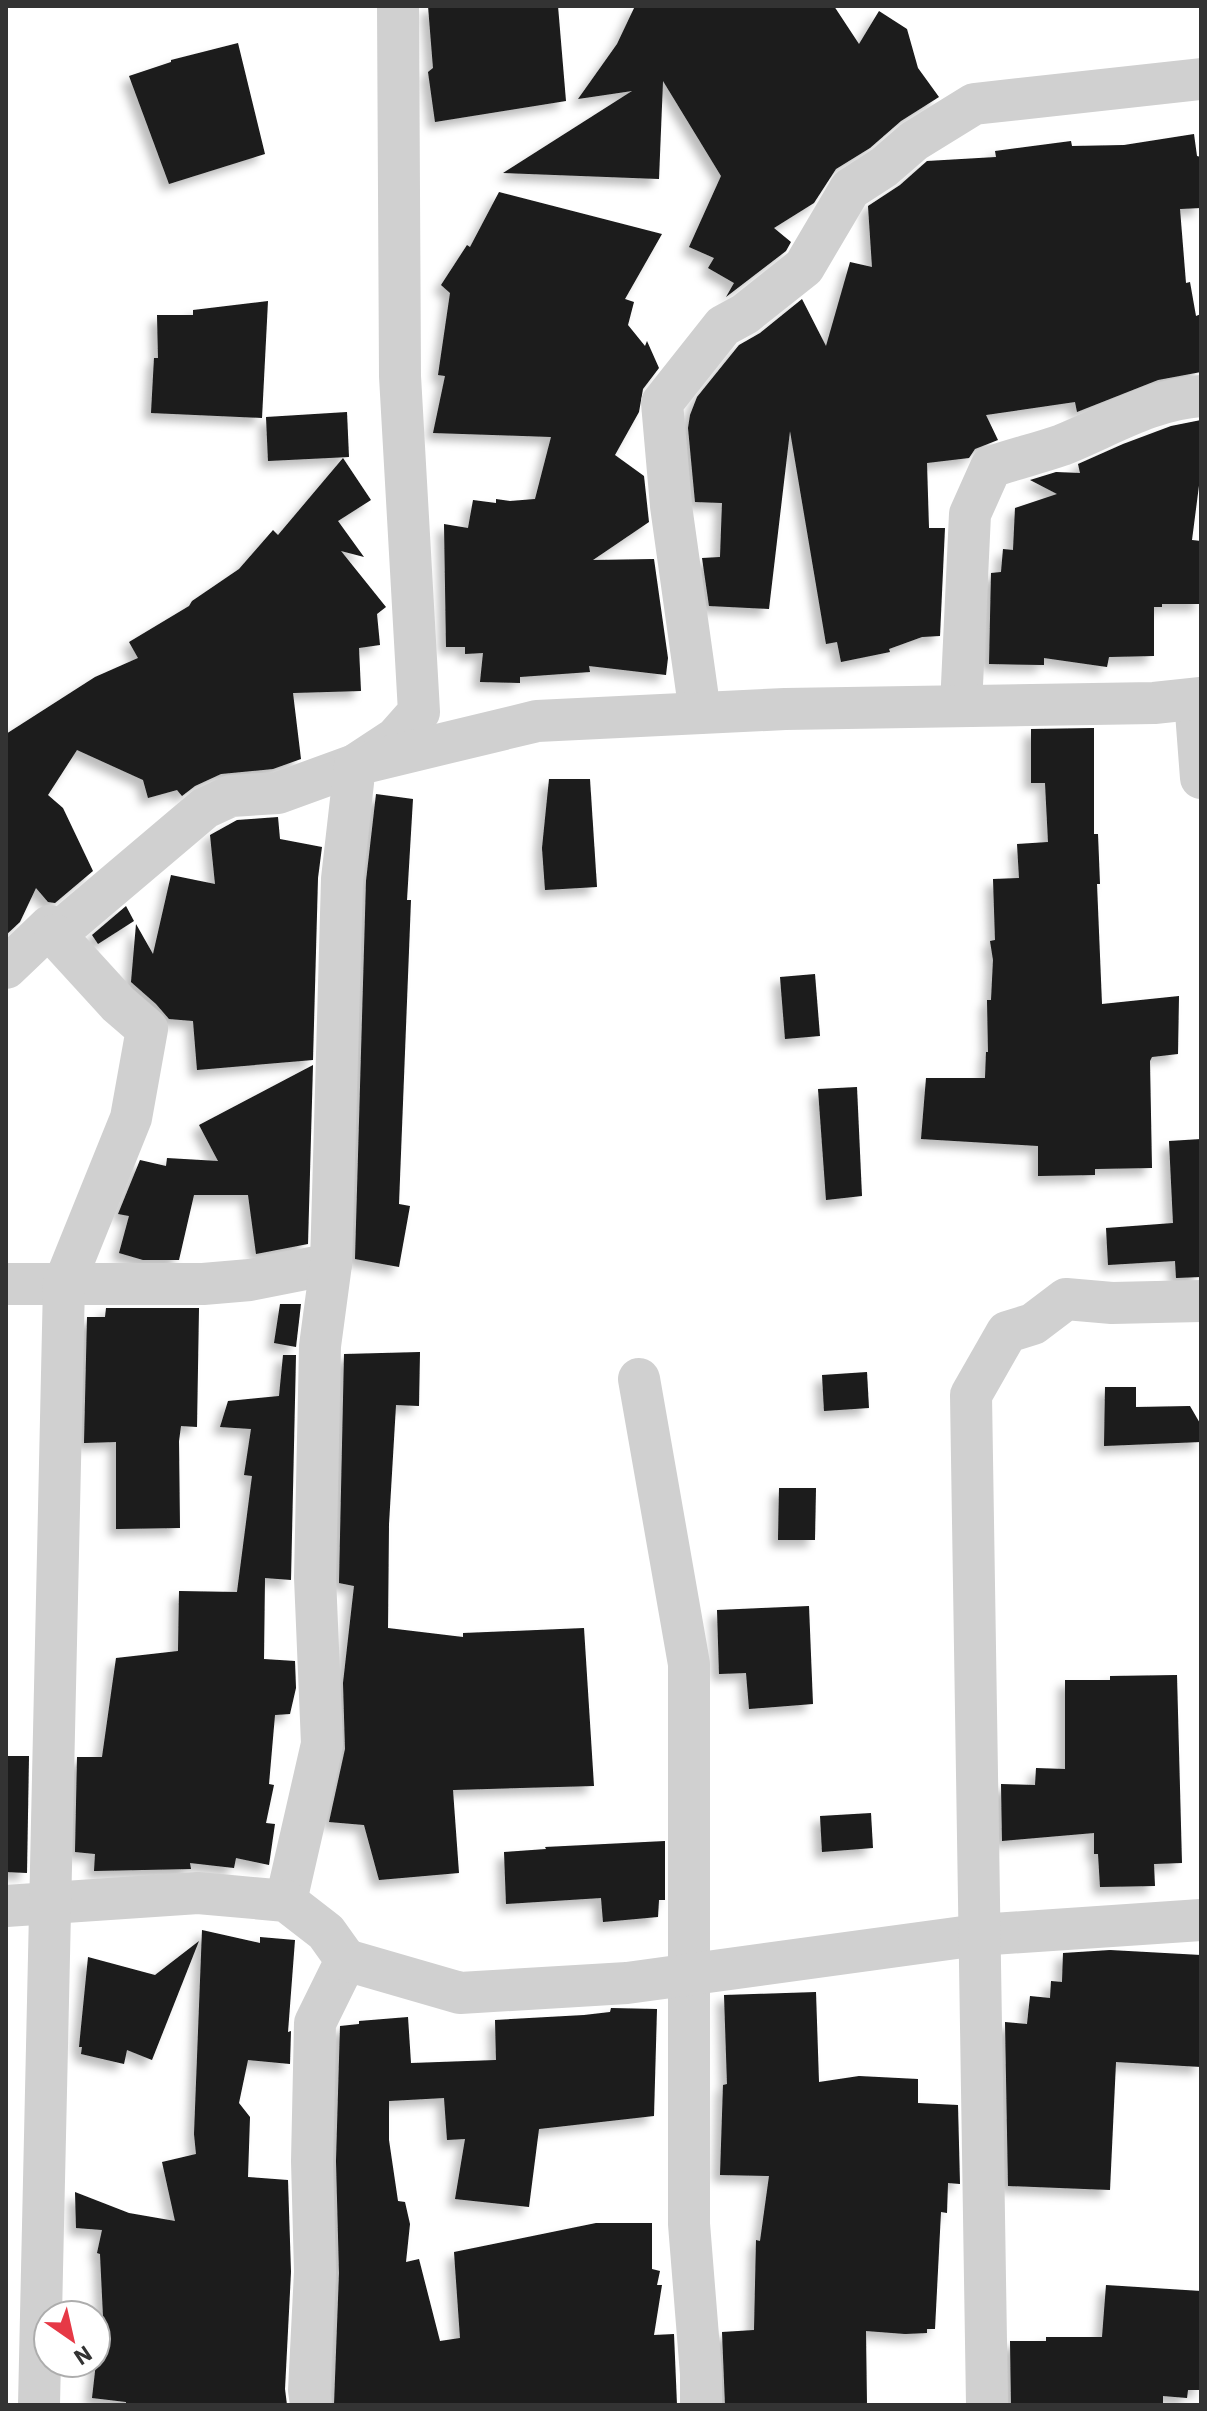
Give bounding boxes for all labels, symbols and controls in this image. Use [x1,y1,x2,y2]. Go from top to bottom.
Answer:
north arrow [32,2299,112,2379]
text: N [69,2340,98,2372]

